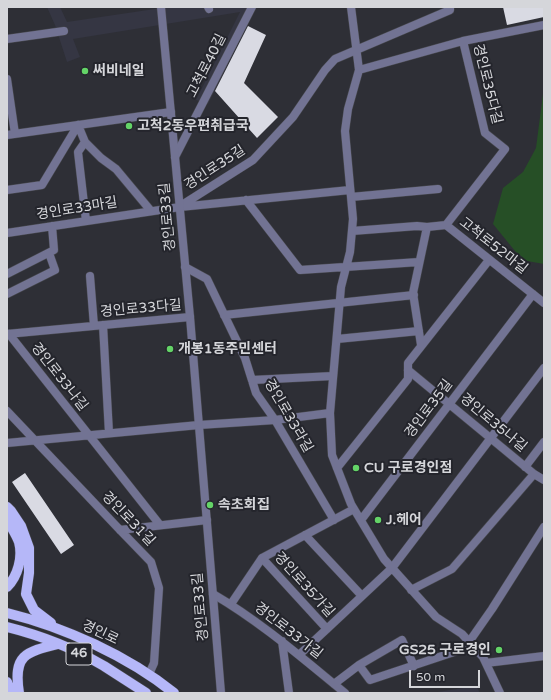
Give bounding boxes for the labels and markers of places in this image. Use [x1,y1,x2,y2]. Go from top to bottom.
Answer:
place label: 써비네일 [93,63,145,79]
marker: 써비네일 [80,66,90,76]
place label: 고척2동우편취급국 [137,118,249,134]
marker: 고척2동우편취급국 [124,121,134,131]
place label: 개봉1동주민센터 [178,341,277,357]
marker: 개봉1동주민센터 [165,344,175,354]
place label: CU 구로경인점 [364,460,452,476]
marker: CU 구로경인점 [351,463,361,473]
place label: 속초회집 [218,497,270,513]
marker: 속초회집 [205,500,215,510]
place label: J.헤어 [386,512,422,528]
marker: J.헤어 [373,515,383,525]
place label: GS25 구로경인 [399,642,491,658]
marker: GS25 구로경인 [494,645,504,655]

